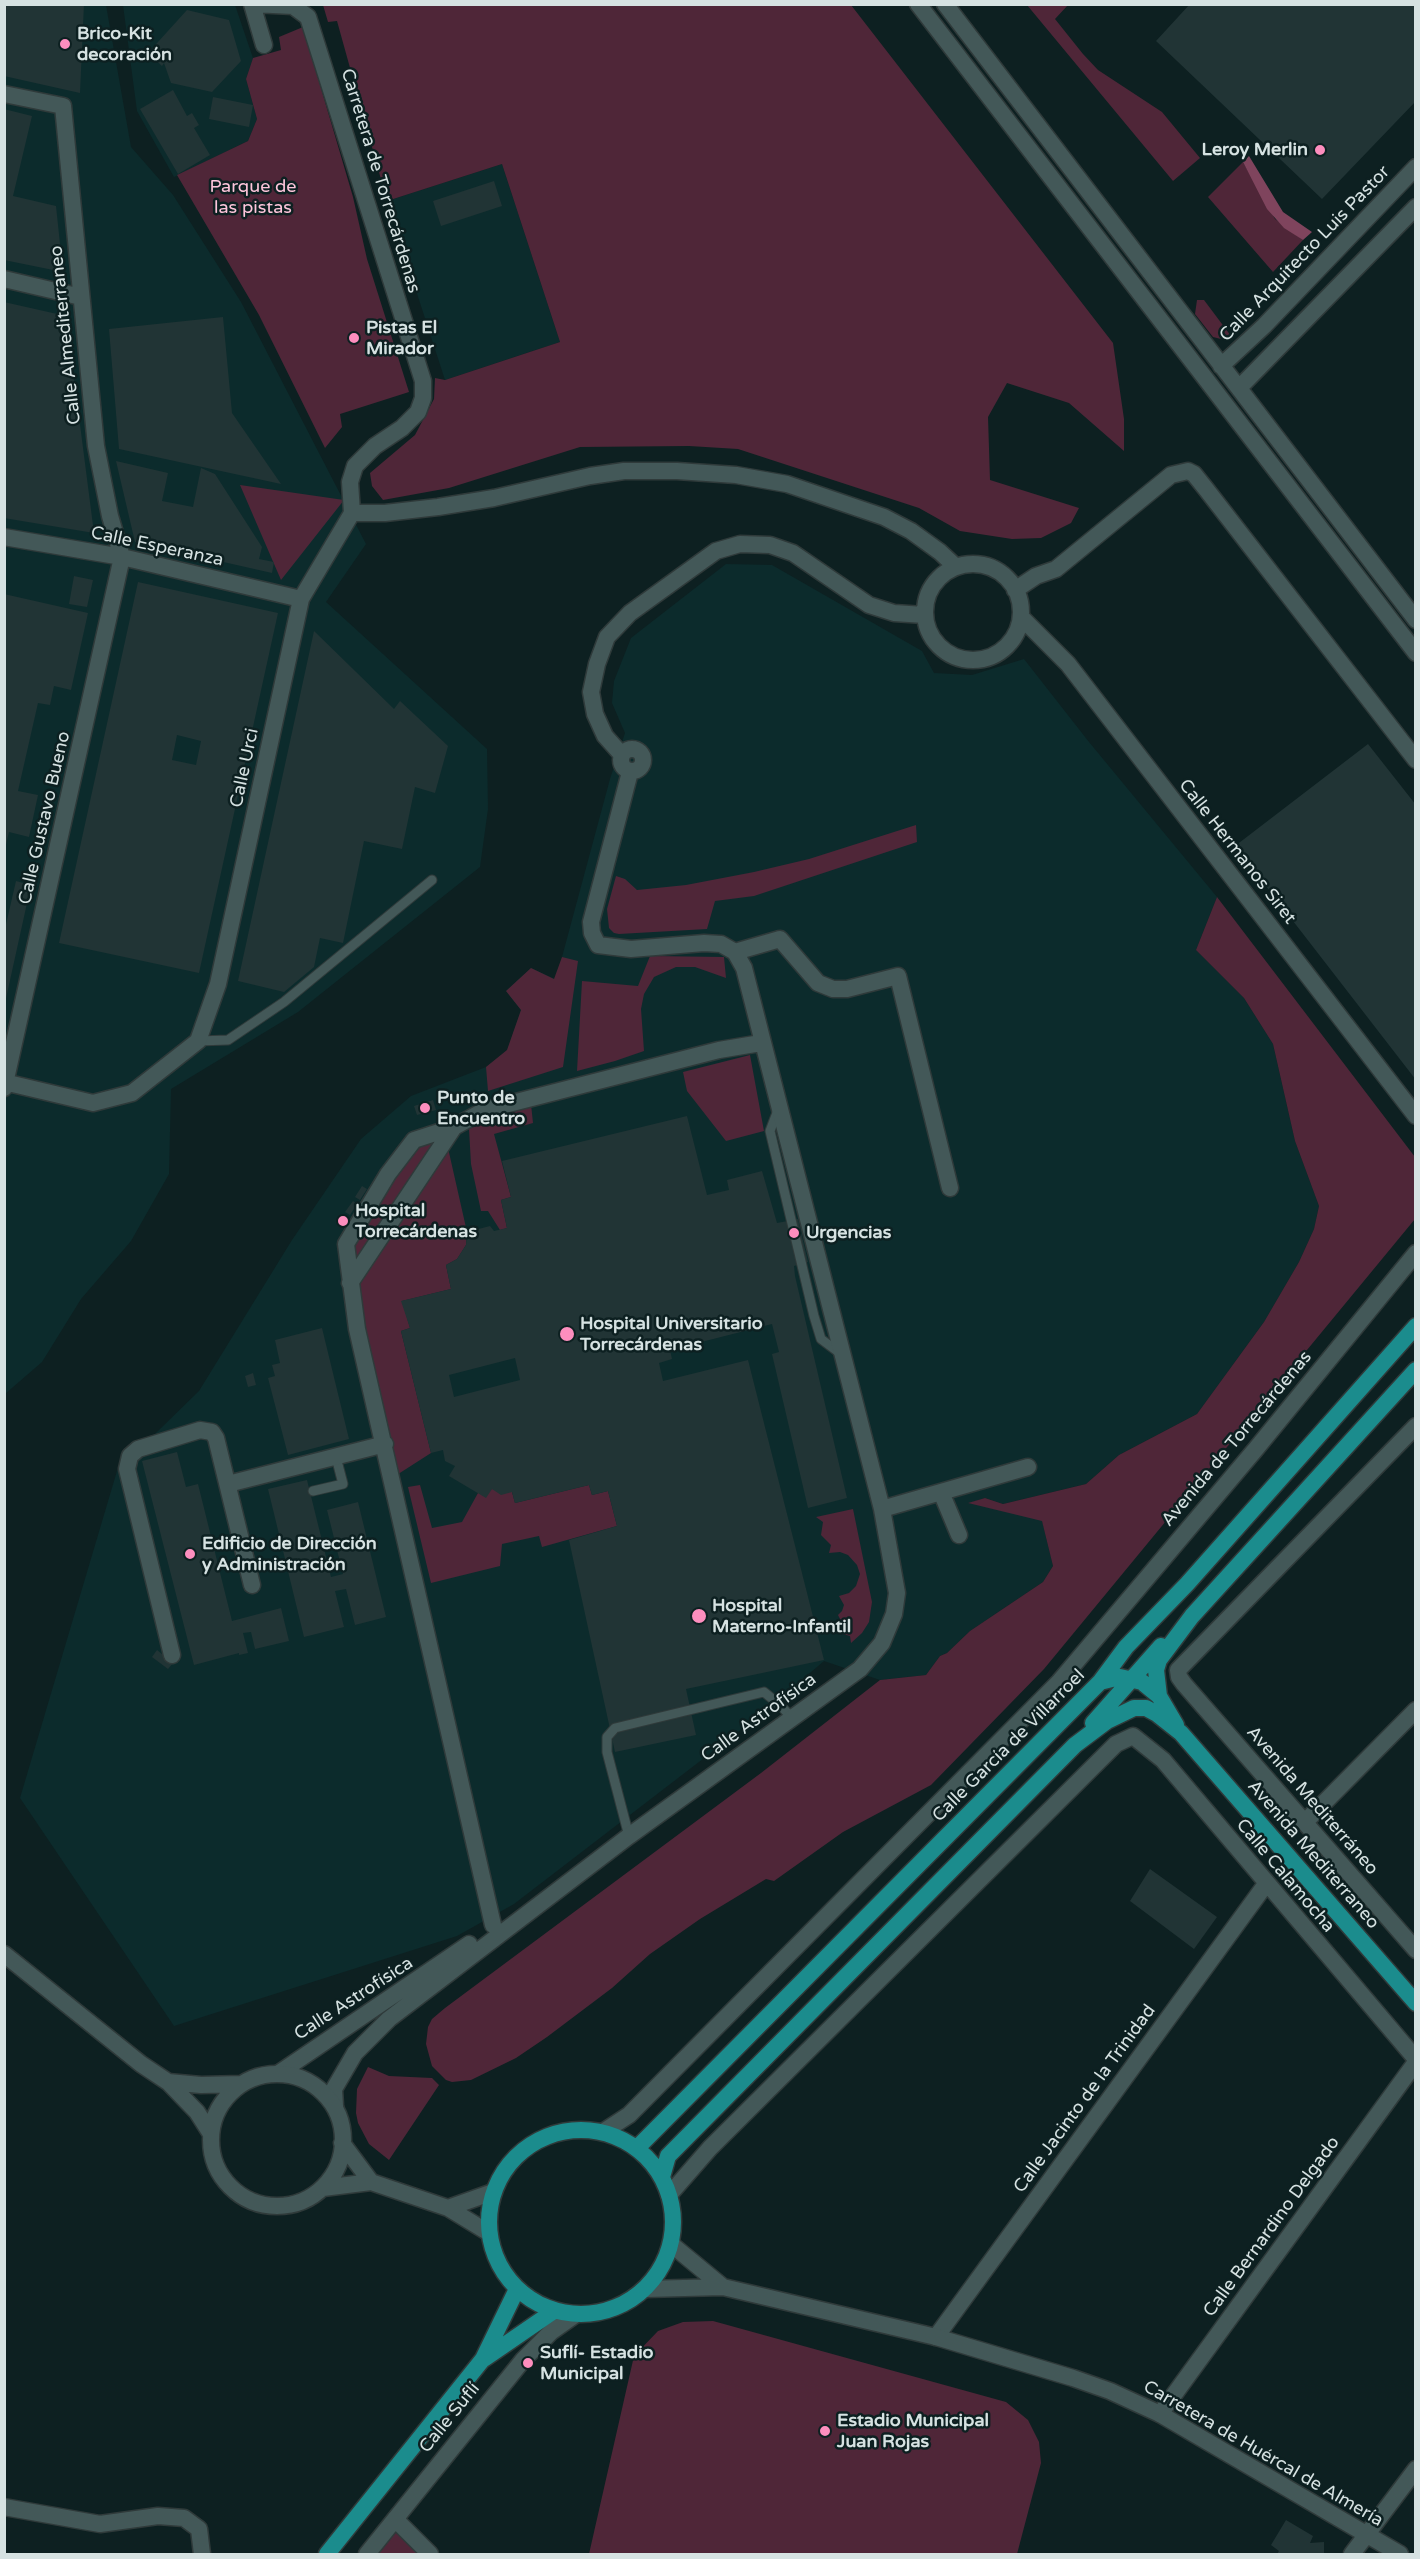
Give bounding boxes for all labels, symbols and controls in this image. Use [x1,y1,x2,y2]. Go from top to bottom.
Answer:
place label: Brico-Kit decoración [77,23,172,66]
marker: Brico-Kit decoración [58,37,72,51]
street label: Carretera de Torrecárdenas [336,66,424,296]
place label: Leroy Merlin [1202,139,1308,161]
marker: Leroy Merlin [1313,143,1327,157]
street label: Calle Arquitecto Luis Pastor [1215,162,1395,346]
park label: Parque de las pistas [209,176,297,219]
street label: Calle Almediterraneo [46,244,86,426]
place label: Pistas El Mirador [366,317,437,360]
marker: Pistas El Mirador [347,331,361,345]
street label: Calle Esperanza [89,522,225,572]
street label: Calle Urci [226,726,264,810]
street label: Calle Gustavo Bueno [15,729,75,907]
street label: Calle Hermanos Siret [1174,775,1300,929]
place label: Punto de Encuentro [437,1087,525,1130]
marker: Punto de Encuentro [418,1101,432,1115]
place label: Hospital Torrecárdenas [355,1200,477,1242]
marker: Hospital Torrecárdenas [336,1214,350,1228]
place label: Urgencias [806,1222,891,1244]
marker: Urgencias [787,1226,801,1240]
place label: Hospital Universitario Torrecárdenas [580,1313,763,1356]
marker: Hospital Universitario Torrecárdenas [558,1325,576,1343]
street label: Avenida de Torrecárdenas [1157,1347,1317,1531]
place label: Edificio de Dirección y Administración [202,1533,377,1576]
marker: Edificio de Dirección y Administración [183,1547,197,1561]
place label: Hospital Materno-Infantil [712,1595,851,1638]
marker: Hospital Materno-Infantil [690,1607,708,1625]
street label: Calle García de Villarroel [928,1665,1090,1827]
street label: Calle Astrofísica [697,1669,821,1767]
street label: Avenida Mediterráneo [1241,1722,1383,1880]
street label: Avenida Mediterraneo [1242,1776,1384,1934]
street label: Calle Calamocha [1231,1815,1339,1937]
street label: Calle Astrofísica [291,1953,417,2045]
street label: Calle Jacinto de la Trinidad [1009,2001,1161,2197]
street label: Calle Bernardino Delgado [1199,2133,1345,2321]
place label: Suflí- Estadio Municipal [540,2342,654,2384]
marker: Suflí- Estadio Municipal [521,2356,535,2370]
street label: Carretera de Huércal de Almería [1139,2376,1387,2532]
street label: Calle Suflí [415,2378,485,2458]
place label: Estadio Municipal Juan Rojas [837,2410,989,2452]
marker: Estadio Municipal Juan Rojas [818,2424,832,2438]

